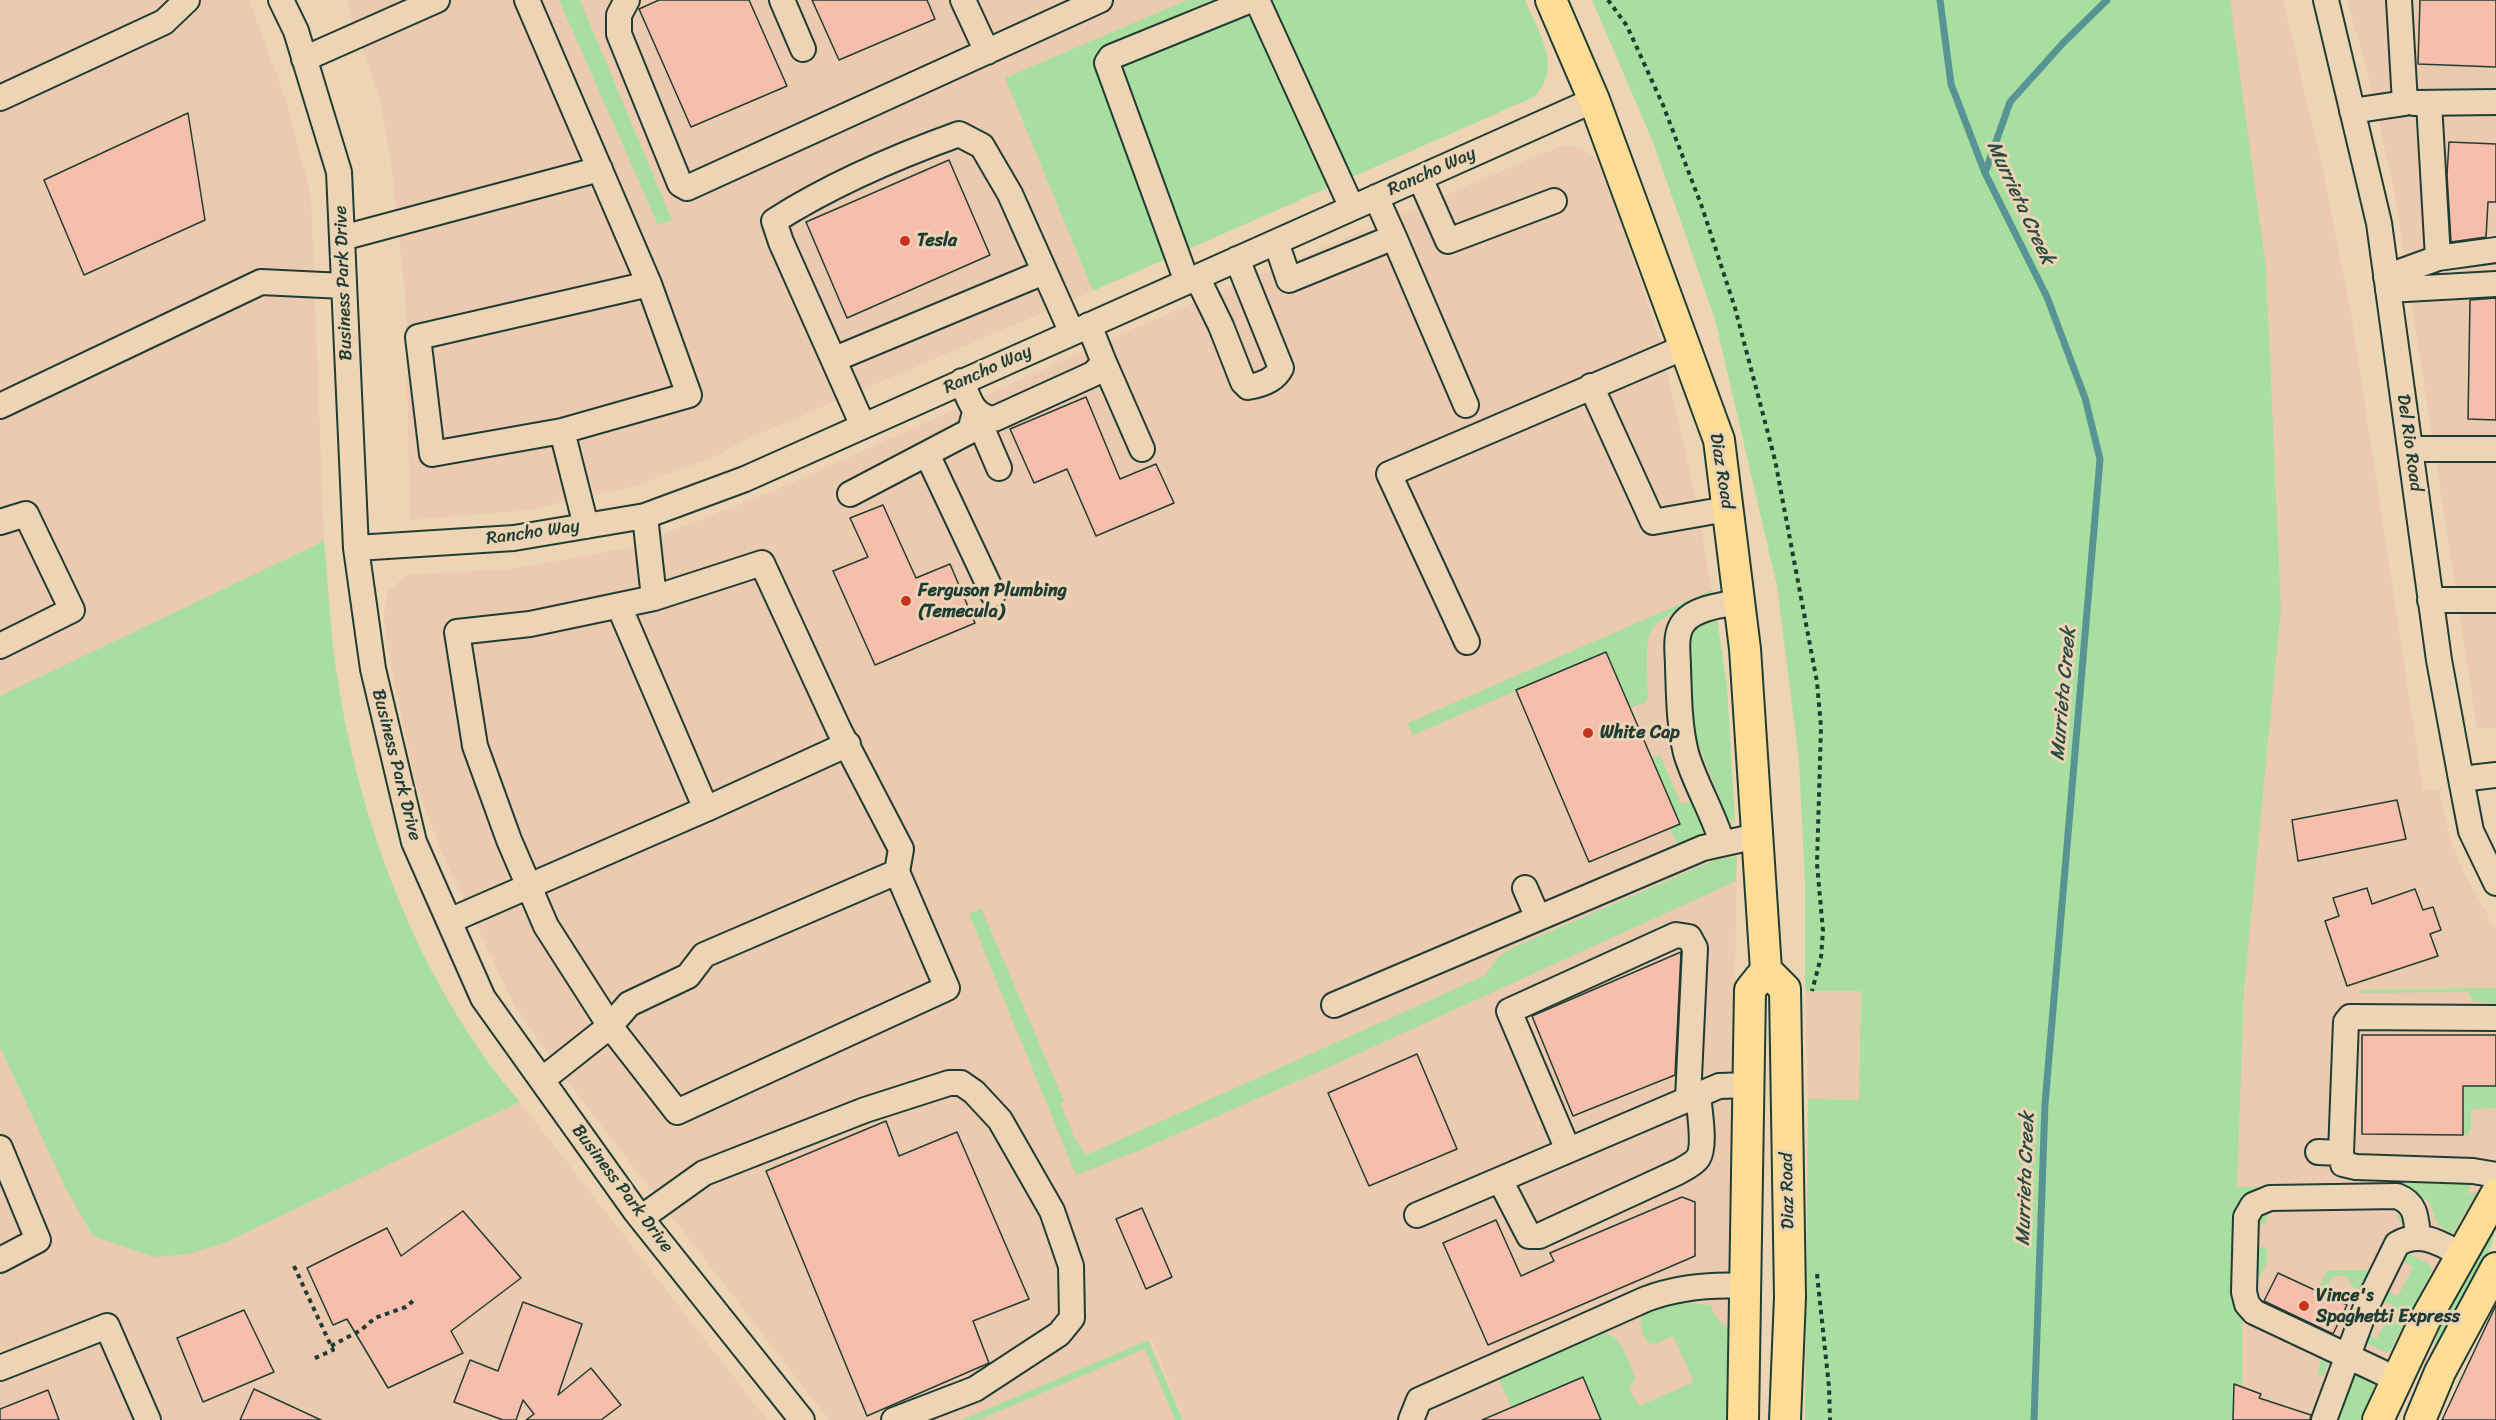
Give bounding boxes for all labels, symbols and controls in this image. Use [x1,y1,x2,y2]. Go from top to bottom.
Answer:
water label: Murrieta Creek [1981,137,2059,269]
street label: Rancho Way [1385,143,1479,201]
street label: Business Park Drive [330,205,358,361]
place label: Tesla [917,230,957,252]
marker: Tesla [898,234,912,248]
street label: Rancho Way [941,341,1035,399]
street label: Del Rio Road [2391,393,2427,493]
street label: Diaz Road [1704,431,1738,511]
street label: Rancho Way [485,516,581,550]
place label: Ferguson Plumbing (Temecula) [918,580,1067,622]
marker: Ferguson Plumbing (Temecula) [899,594,913,608]
water label: Murrieta Creek [2046,626,2082,762]
street label: Business Park Drive [367,687,425,843]
place label: White Cap [1600,722,1680,744]
marker: White Cap [1581,726,1595,740]
water label: Murrieta Creek [2012,1112,2040,1246]
street label: Business Park Drive [567,1120,677,1258]
street label: Diaz Road [1777,1153,1799,1229]
place label: Vince's Spaghetti Express [2316,1285,2460,1328]
marker: Vince's Spaghetti Express [2297,1299,2311,1313]

